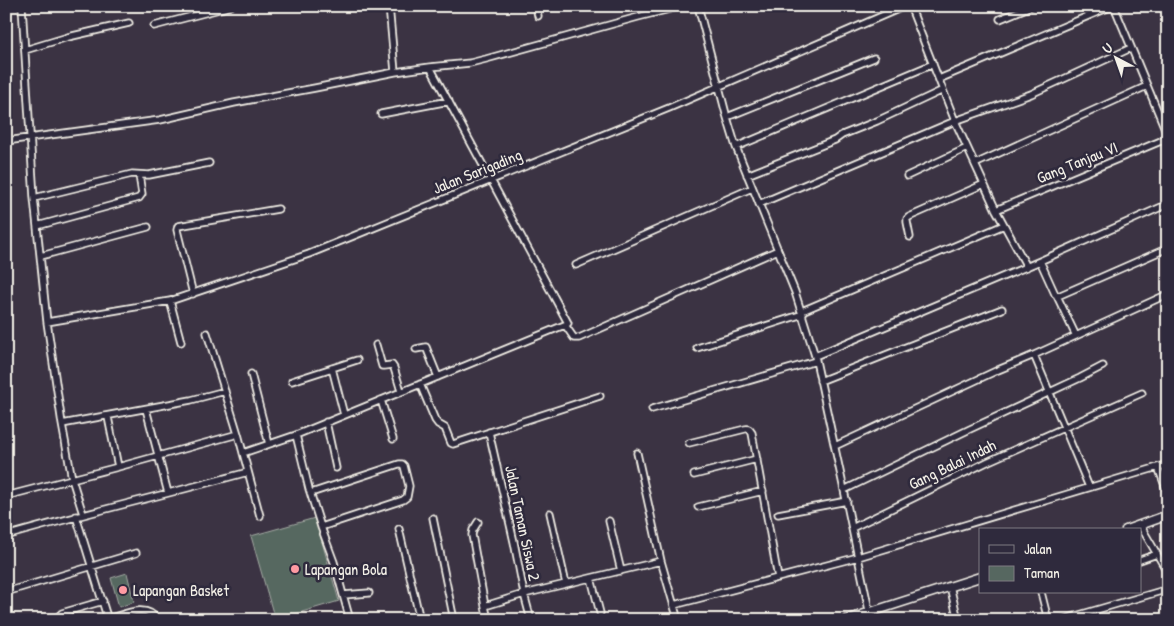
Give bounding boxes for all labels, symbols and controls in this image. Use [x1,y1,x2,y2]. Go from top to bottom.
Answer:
north arrow [1092,32,1142,82]
text: U [1098,38,1117,58]
street label: Gang Tanjau VI [1033,136,1121,188]
street label: Jalan Sarigading [429,143,525,199]
street label: Gang Balai Indah [905,433,999,495]
street label: Jalan Taman Siswa 2 [500,463,546,583]
legend [979,528,1142,594]
text: Jalan [1024,538,1052,559]
place label: Lapangan Bola [305,558,387,580]
text: Taman [1024,562,1060,583]
marker: Lapangan Bola [289,563,301,575]
place label: Lapangan Basket [133,579,229,601]
marker: Lapangan Basket [117,584,129,596]

